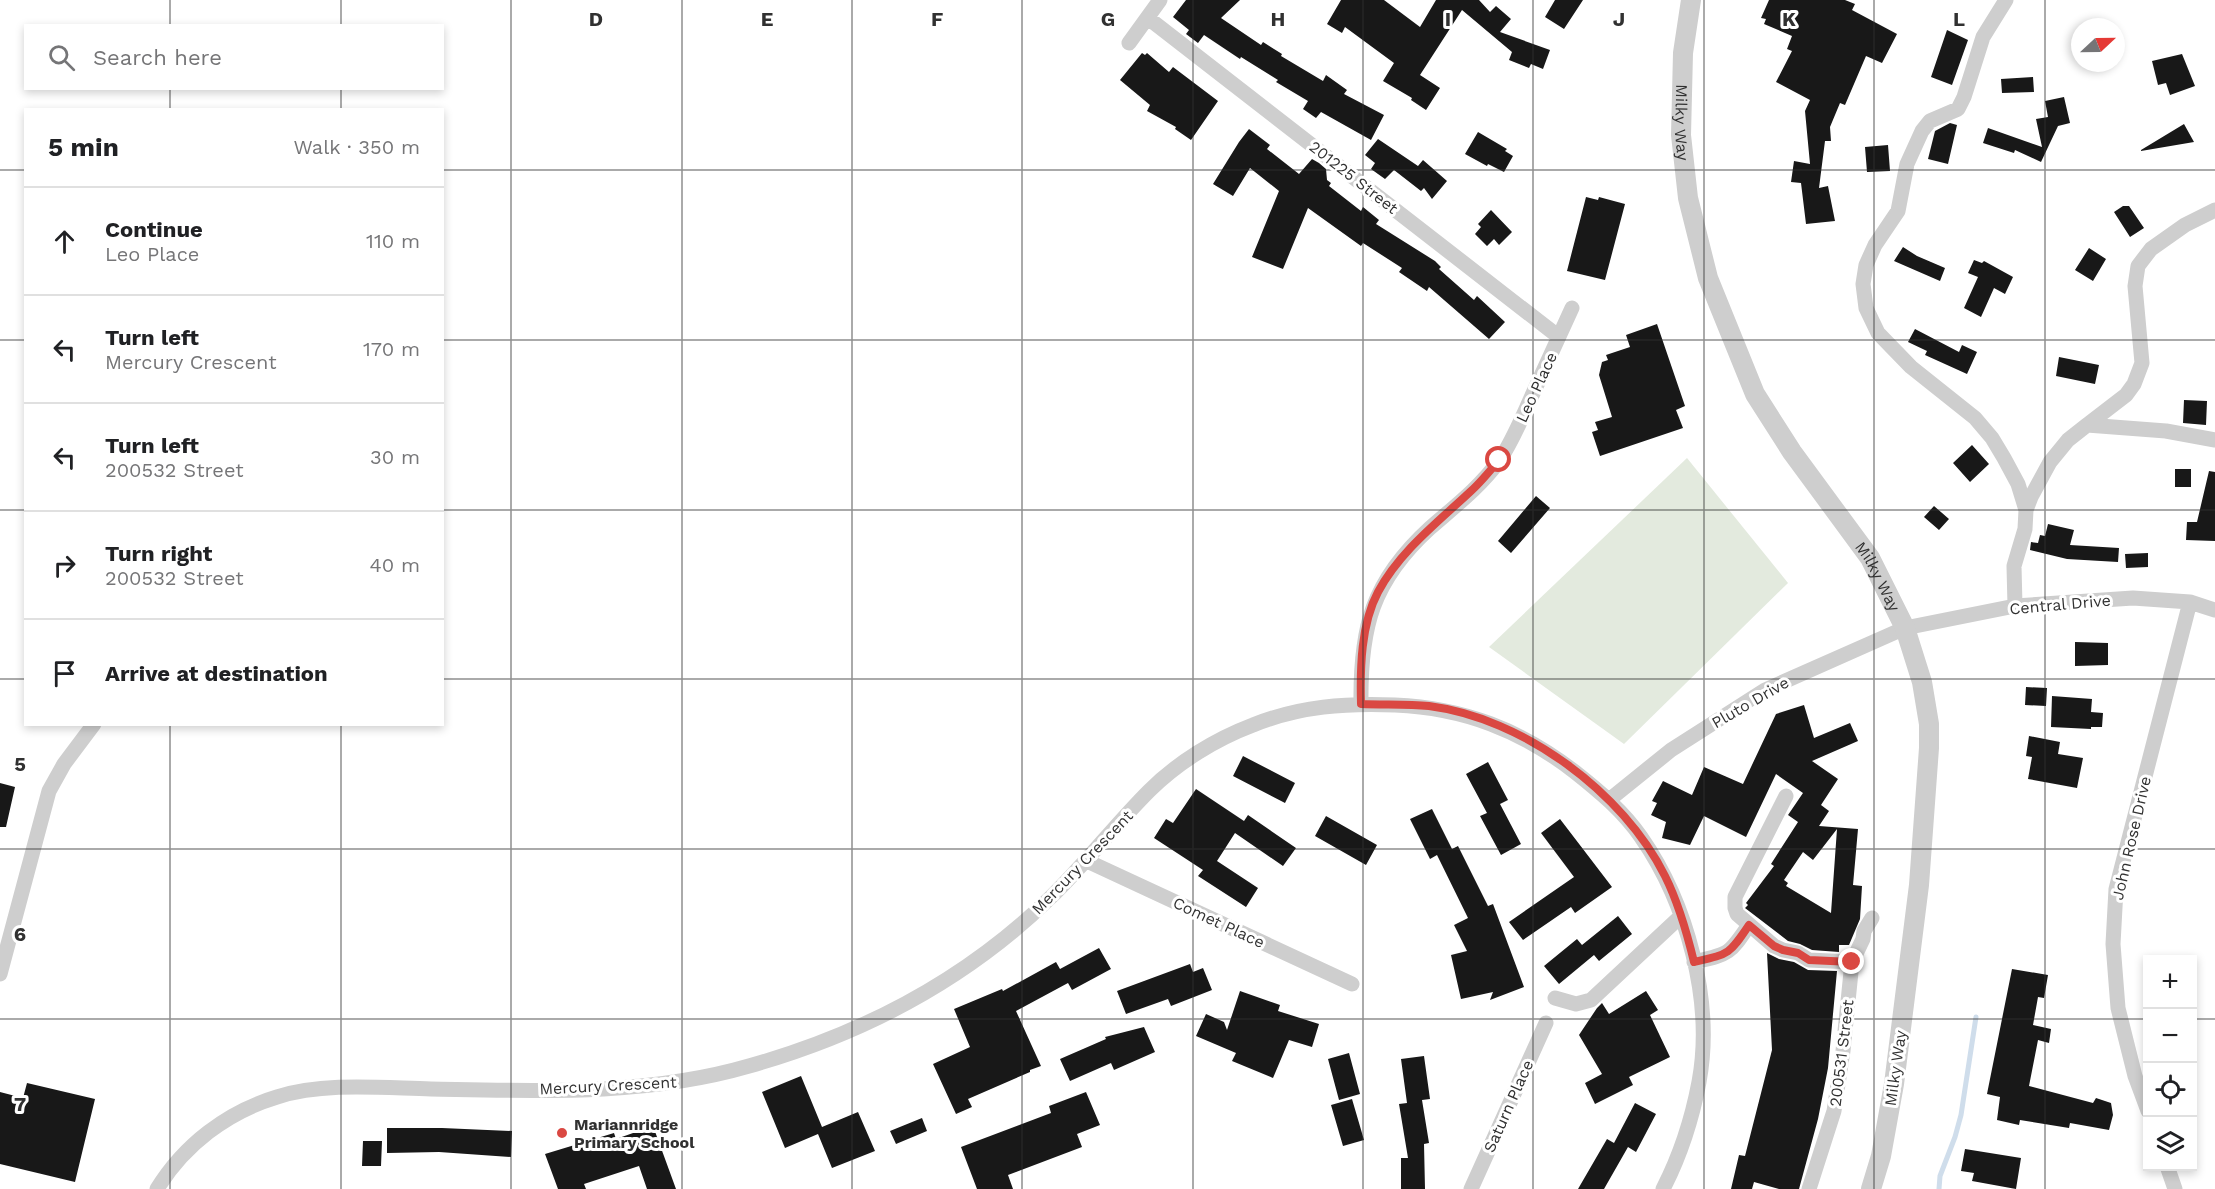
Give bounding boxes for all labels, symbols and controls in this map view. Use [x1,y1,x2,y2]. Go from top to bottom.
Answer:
text: D [589,7,603,31]
text: E [761,7,773,31]
text: F [931,7,943,31]
text: G [1101,7,1115,31]
text: H [1271,7,1285,31]
text: I [1445,7,1451,31]
text: J [1613,7,1625,31]
text: K [1782,7,1796,31]
text: L [1953,7,1965,31]
north arrow [2071,18,2125,72]
search box [24,24,444,90]
icon: search [45,41,78,74]
text: Search here [93,45,222,70]
street label: Milky Way [1670,84,1693,162]
text: 5 min [48,132,119,162]
text: Walk · 350 m [293,135,420,159]
street label: 201225 Street [1306,137,1402,218]
text: Continue [105,217,203,242]
icon: ahead [48,225,81,258]
text: 110 m [366,229,420,253]
text: Leo Place [105,242,199,266]
text: Turn left [105,325,199,350]
icon: left [48,333,81,366]
text: 170 m [363,337,420,361]
street label: Leo Place [1512,349,1561,425]
text: Mercury Crescent [105,350,277,374]
text: Turn left [105,433,199,458]
icon: left [48,441,81,474]
text: 30 m [370,445,420,469]
route start [1485,446,1511,472]
text: 200532 Street [105,458,244,482]
street label: Milky Way [1851,538,1904,615]
text: Turn right [105,541,212,566]
icon: right [48,549,81,582]
text: 40 m [369,553,420,577]
text: 200532 Street [105,566,244,590]
street label: Central Drive [2009,591,2112,618]
icon: arrive [48,657,81,690]
text: Arrive at destination [105,661,328,686]
street label: Pluto Drive [1708,673,1792,732]
text: 5 [14,752,26,776]
street label: John Rose Drive [2108,774,2155,902]
street label: Mercury Crescent [1028,806,1137,918]
street label: Comet Place [1170,893,1268,952]
text: 6 [14,922,26,946]
route end [1838,948,1864,974]
map controls [2143,955,2197,1171]
button: + [2143,955,2197,1009]
street label: 200531 Street [1826,998,1858,1108]
button: − [2143,1009,2197,1063]
street label: Milky Way [1881,1028,1910,1107]
street label: Saturn Place [1480,1057,1537,1155]
button: locate [2143,1063,2197,1117]
street label: Mercury Crescent [539,1072,677,1099]
text: 7 [14,1092,26,1116]
place label: Mariannridge Primary School [574,1115,695,1152]
button: layers [2143,1117,2197,1171]
marker: Mariannridge Primary School [555,1126,569,1140]

